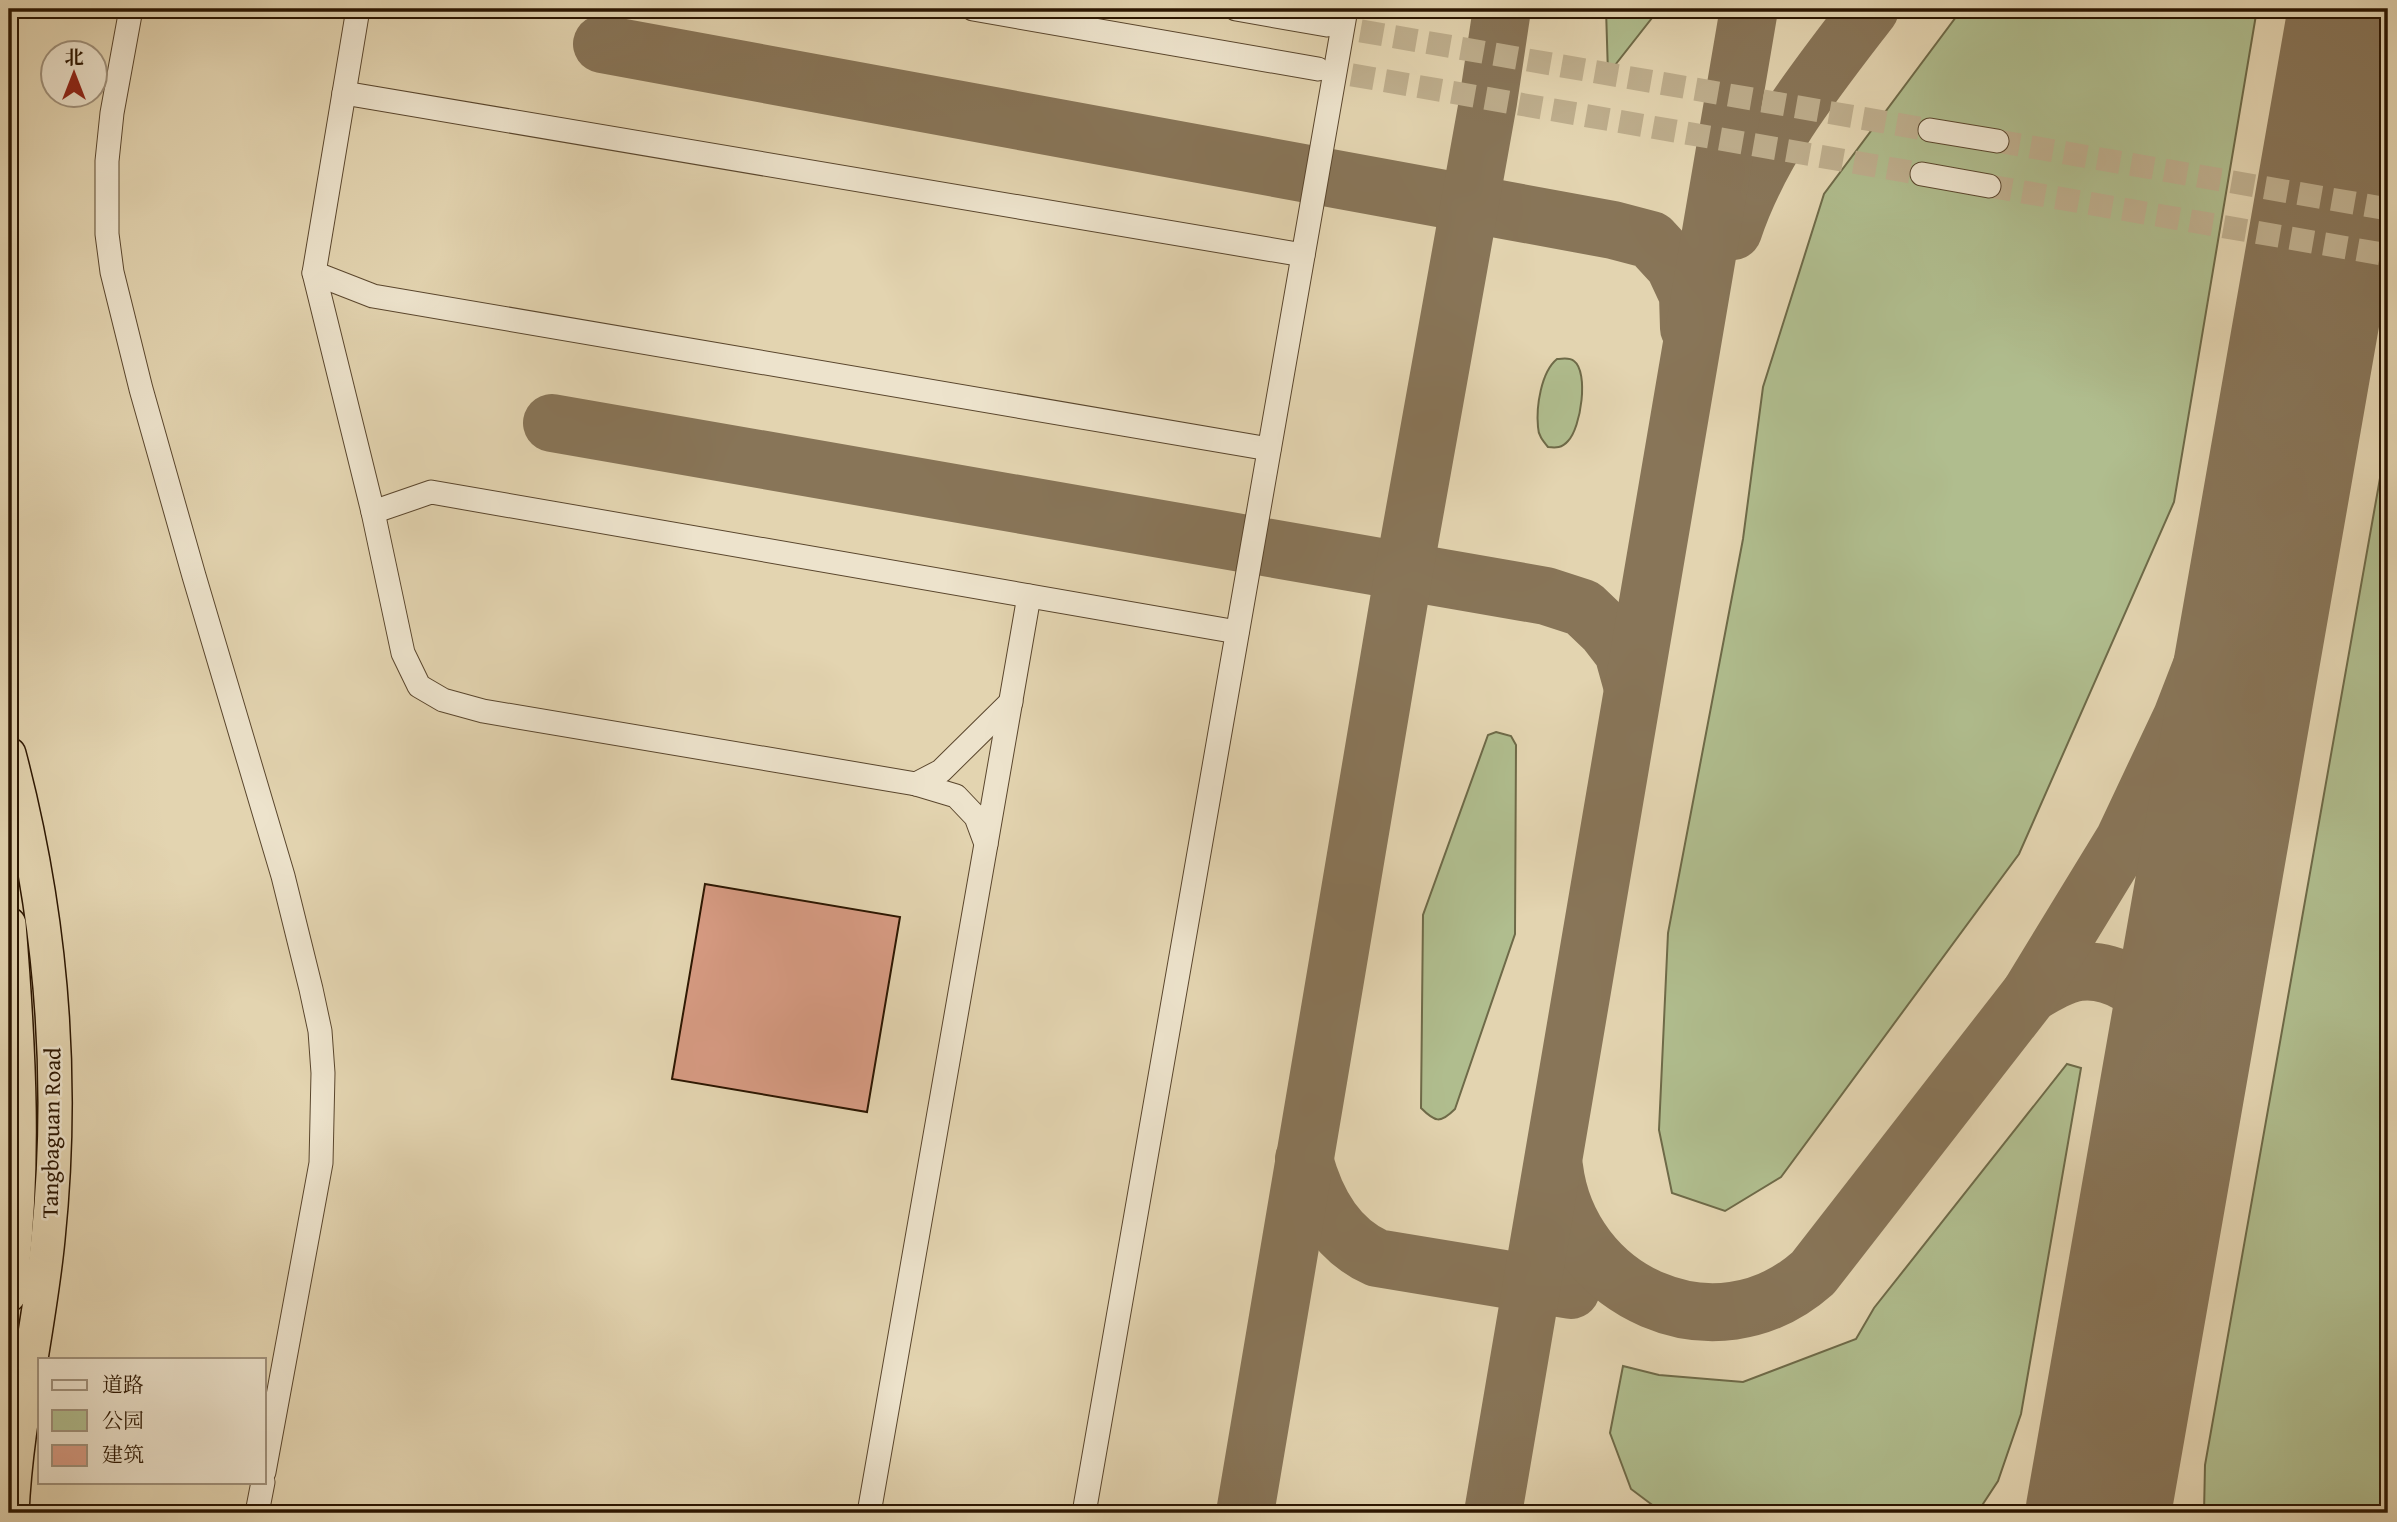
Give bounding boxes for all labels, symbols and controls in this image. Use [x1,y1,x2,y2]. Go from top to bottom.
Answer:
north arrow [38,38,108,108]
text: 北 [64,43,84,71]
street label: Tangbaguan Road [33,1047,69,1219]
legend [38,1358,266,1484]
text: 道路 [102,1369,144,1400]
text: 公园 [102,1405,144,1436]
text: 建筑 [102,1439,144,1470]

